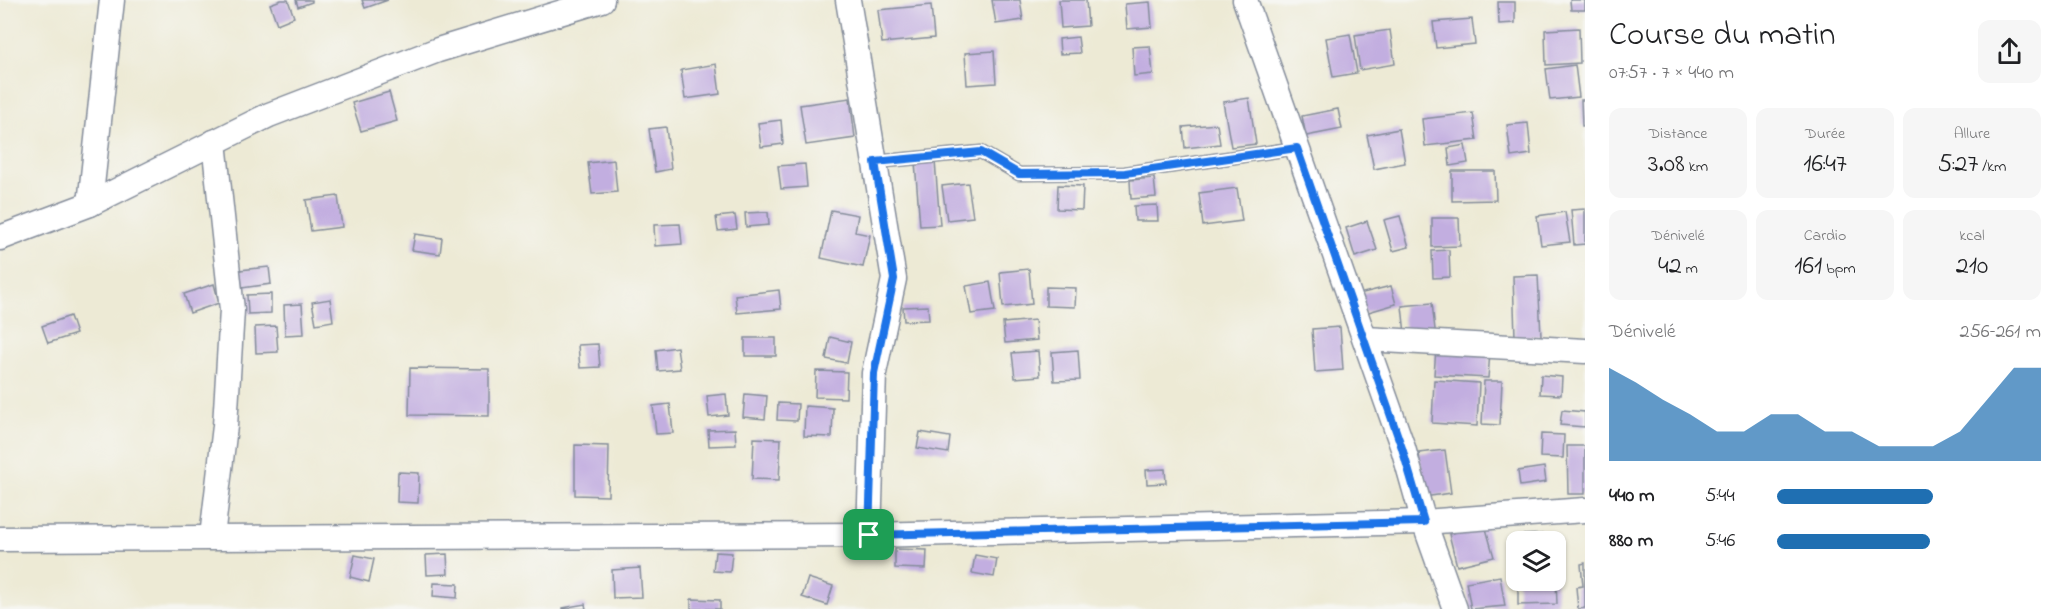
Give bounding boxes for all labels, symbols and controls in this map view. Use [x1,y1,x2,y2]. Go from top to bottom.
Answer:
text: Course du matin [1609,12,1835,60]
button: share [1978,20,2041,83]
text: 07:57 · 7 × 440 m [1609,59,1734,88]
text: Distance [1649,122,1707,146]
text: Durée [1805,122,1845,146]
text: Allure [1954,122,1990,146]
text: 3.08 [1648,146,1685,184]
text: 16:47 [1803,146,1847,184]
text: 5:27 [1937,146,1978,184]
text: km [1685,155,1708,179]
text: /km [1978,155,2007,179]
text: Dénivelé [1651,224,1705,248]
text: Cardio [1804,224,1846,248]
text: kcal [1959,224,1985,248]
text: 42 [1658,248,1682,286]
text: 161 [1794,248,1822,286]
text: 210 [1956,248,1988,286]
text: m [1682,257,1698,281]
text: bpm [1822,257,1856,281]
text: Dénivelé [1609,318,1676,347]
text: 256–261 m [1959,318,2041,347]
text: 440 m [1609,482,1655,511]
text: 5:44 [1705,482,1735,511]
pin [843,509,894,560]
icon: arrive [852,518,885,551]
text: 880 m [1609,527,1653,556]
text: 5:46 [1705,527,1735,556]
map controls [1506,531,1566,591]
button: layers [1506,531,1566,591]

